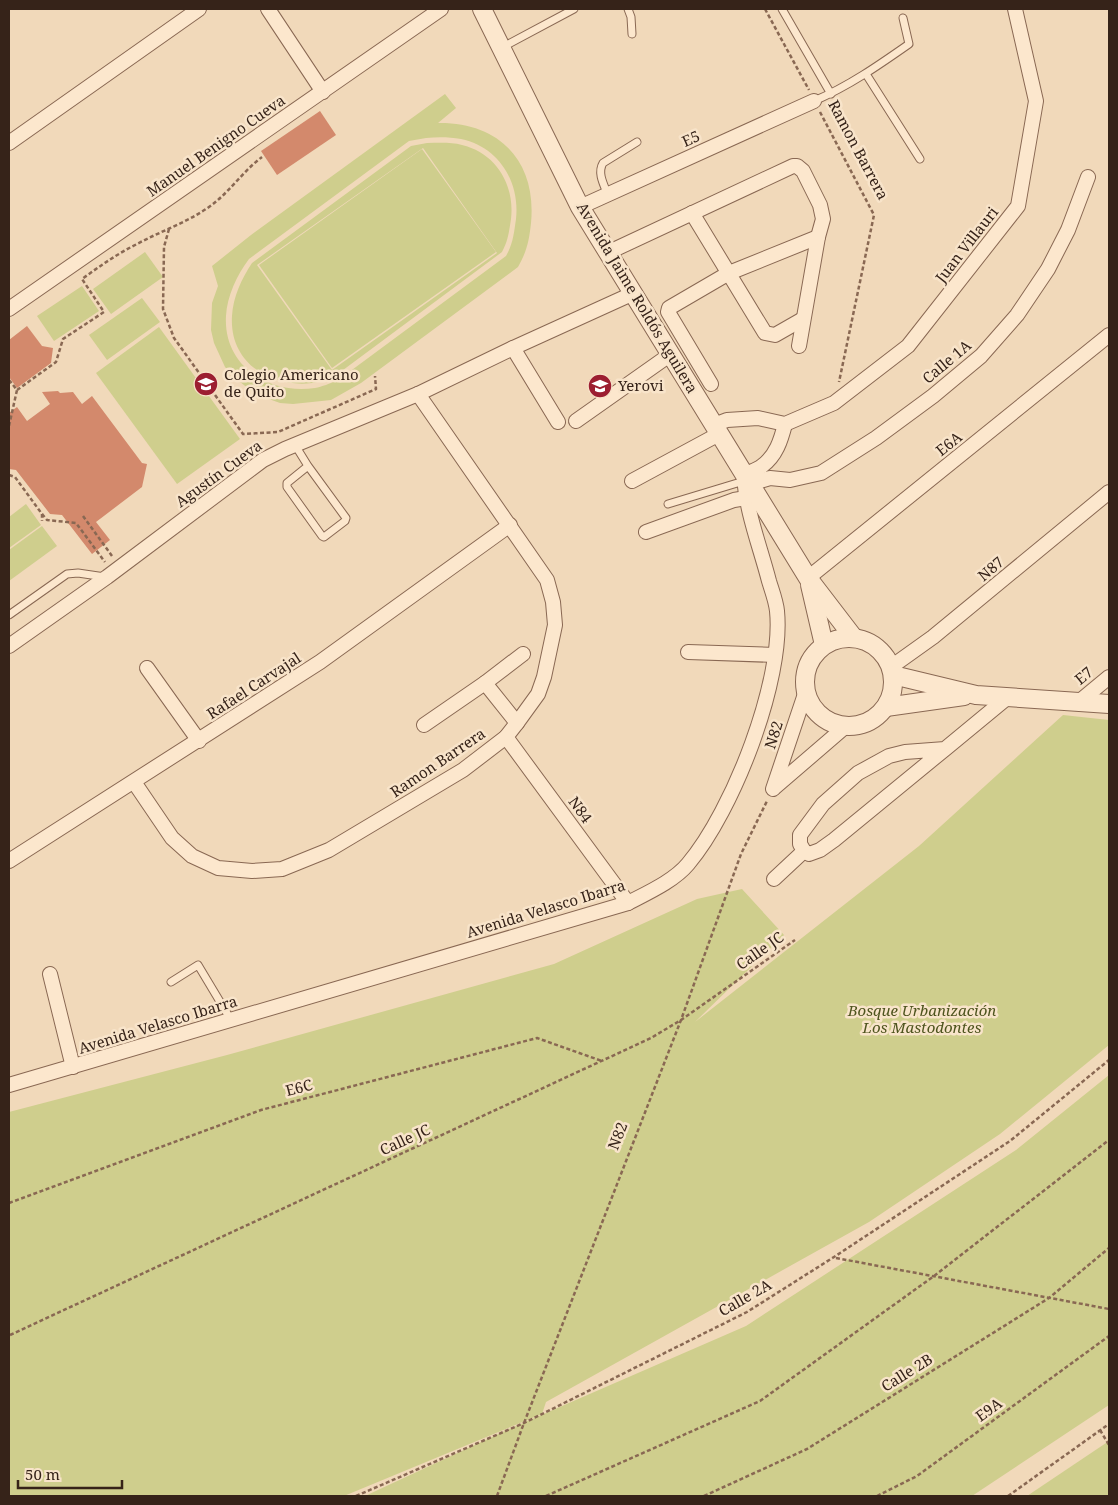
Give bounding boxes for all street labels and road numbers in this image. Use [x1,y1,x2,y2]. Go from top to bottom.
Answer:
street label: Manuel Benigno Cueva [142,90,289,201]
street label: Ramon Barrera [824,96,894,203]
street label: E5 [678,125,703,151]
street label: Avenida Jaime Roldós Aguilera [573,198,703,397]
street label: Juan Villauri [930,202,1002,287]
street label: Calle 1A [918,335,975,387]
street label: E6A [931,426,966,460]
street label: Agustín Cueva [171,435,266,511]
street label: N87 [973,552,1008,585]
street label: Rafael Carvajal [203,647,305,723]
street label: E7 [1070,662,1097,689]
street label: N82 [759,718,787,751]
street label: Ramon Barrera [386,723,489,801]
street label: N84 [564,792,598,827]
street label: Avenida Velasco Ibarra [464,874,627,942]
street label: Calle JC [732,927,787,974]
street label: Avenida Velasco Ibarra [76,990,239,1058]
street label: E6C [283,1074,314,1100]
street label: Calle JC [376,1119,433,1159]
street label: N82 [603,1119,631,1152]
street label: Calle 2A [714,1274,775,1320]
street label: Calle 2B [877,1349,936,1396]
street label: E9A [971,1393,1006,1426]

